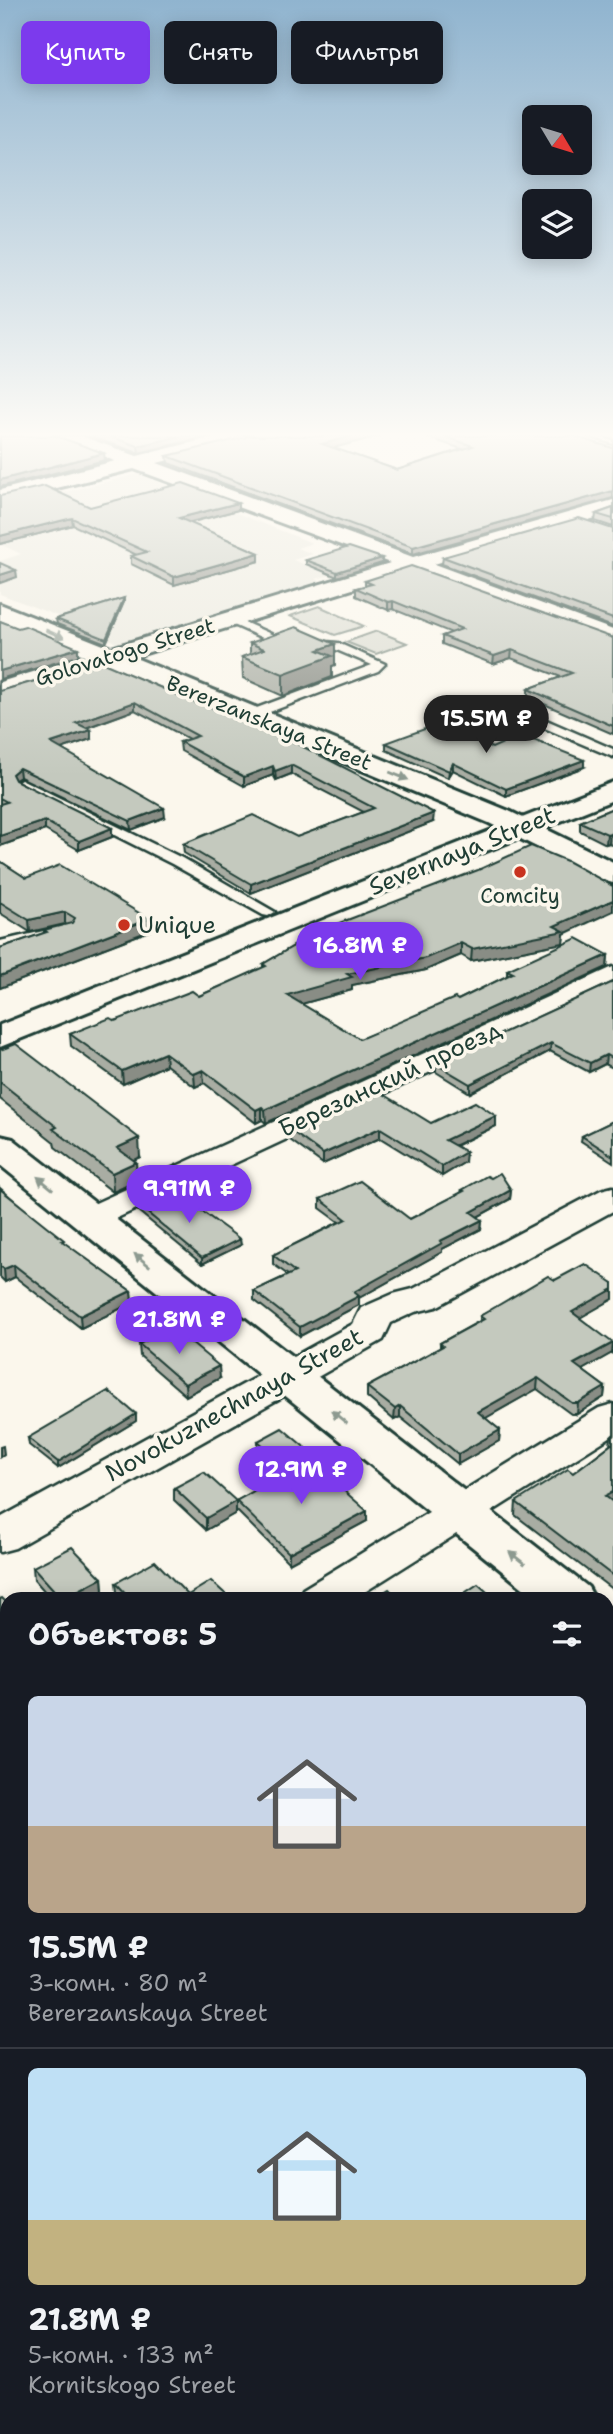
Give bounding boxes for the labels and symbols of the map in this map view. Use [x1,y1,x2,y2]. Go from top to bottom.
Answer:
north arrow [522,105,592,175]
street label: Golovatogo Street [32,611,218,693]
one-way arrow [44,629,65,640]
street label: Bererzanskaya Street [162,669,376,777]
pin: 15.5M ₽ [421,696,551,755]
one-way arrow [389,770,409,782]
street label: Severnaya Street [364,799,560,903]
marker: Comcity [512,864,528,880]
place label: Comcity [480,882,560,910]
place label: Unique [138,909,216,941]
marker: Unique [116,917,132,933]
pin: 16.8M ₽ [295,922,425,982]
street label: Березанский проезд [273,1013,507,1145]
pin: 9.91M ₽ [124,1166,254,1225]
one-way arrow [36,1176,54,1190]
one-way arrow [133,1252,151,1267]
pin: 21.8M ₽ [114,1296,244,1356]
street label: Novokuznechnaya Street [99,1321,369,1489]
one-way arrow [330,1409,348,1424]
pin: 12.9M ₽ [236,1446,366,1506]
one-way arrow [509,1550,527,1565]

